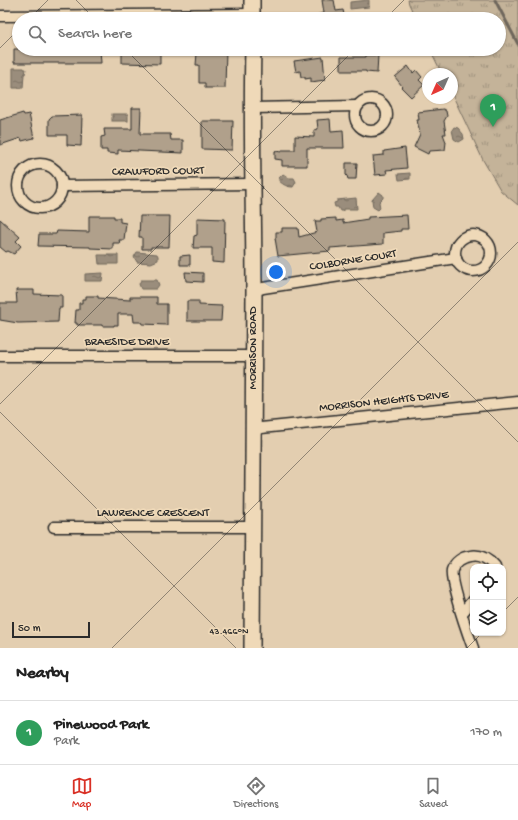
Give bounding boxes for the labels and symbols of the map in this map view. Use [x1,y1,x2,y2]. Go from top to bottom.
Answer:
north arrow [422,68,458,104]
pin: 1 [480,94,506,127]
street label: CRAWFORD COURT [112,164,205,180]
street label: COLBORNE COURT [309,247,399,275]
your location [266,262,286,282]
street label: MORRISON ROAD [247,306,261,389]
street label: BRAESIDE DRIVE [84,336,170,350]
street label: MORRISON HEIGHTS DRIVE [318,388,450,416]
street label: LAWRENCE CRESCENT [97,507,211,521]
scale bar [12,620,90,639]
text: 43.466°N [210,626,249,638]

